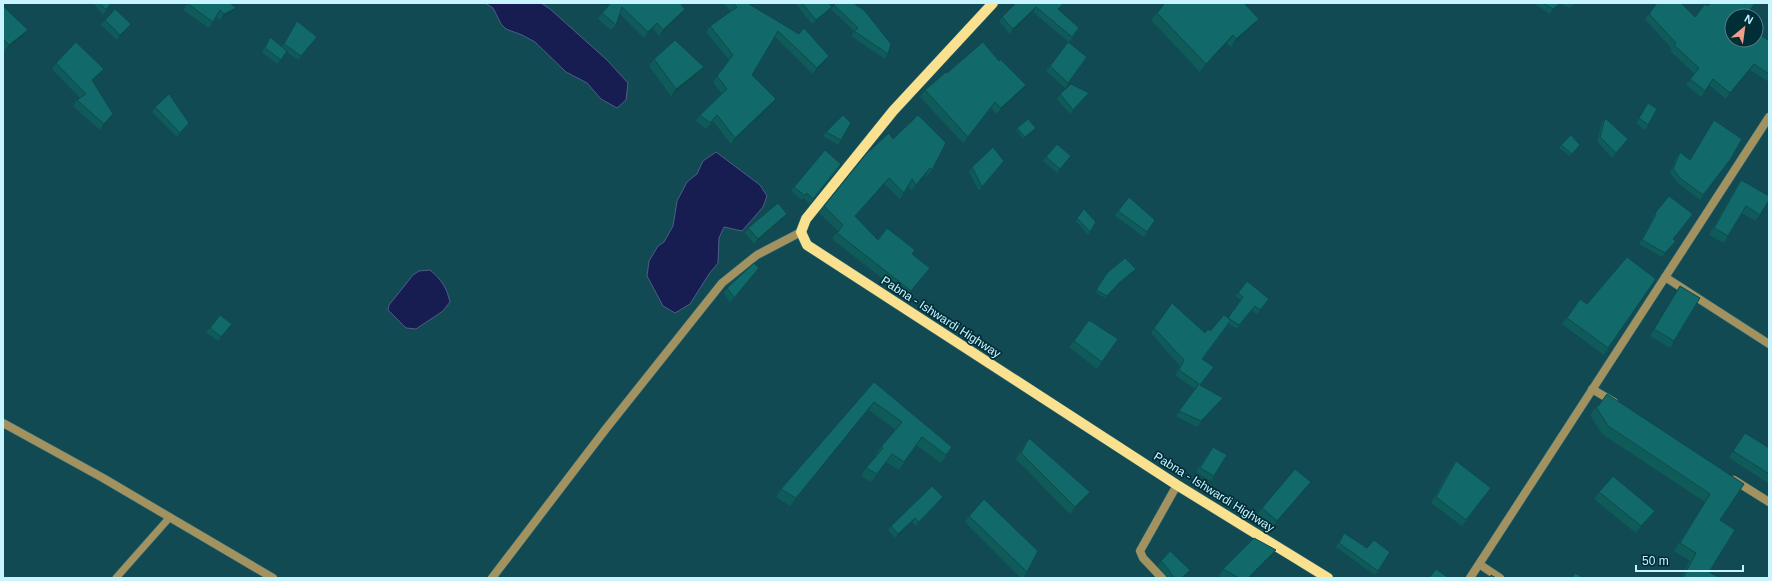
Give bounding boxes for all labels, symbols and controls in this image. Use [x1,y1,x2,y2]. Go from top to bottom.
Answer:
north arrow [1724,8,1764,48]
text: N [1742,12,1755,26]
street label: Pabna - Ishwardi Highway [879,273,1003,361]
street label: Pabna - Ishwardi Highway [1151,449,1277,535]
scale bar [1636,547,1743,573]
text: 50 m [1642,554,1669,568]

